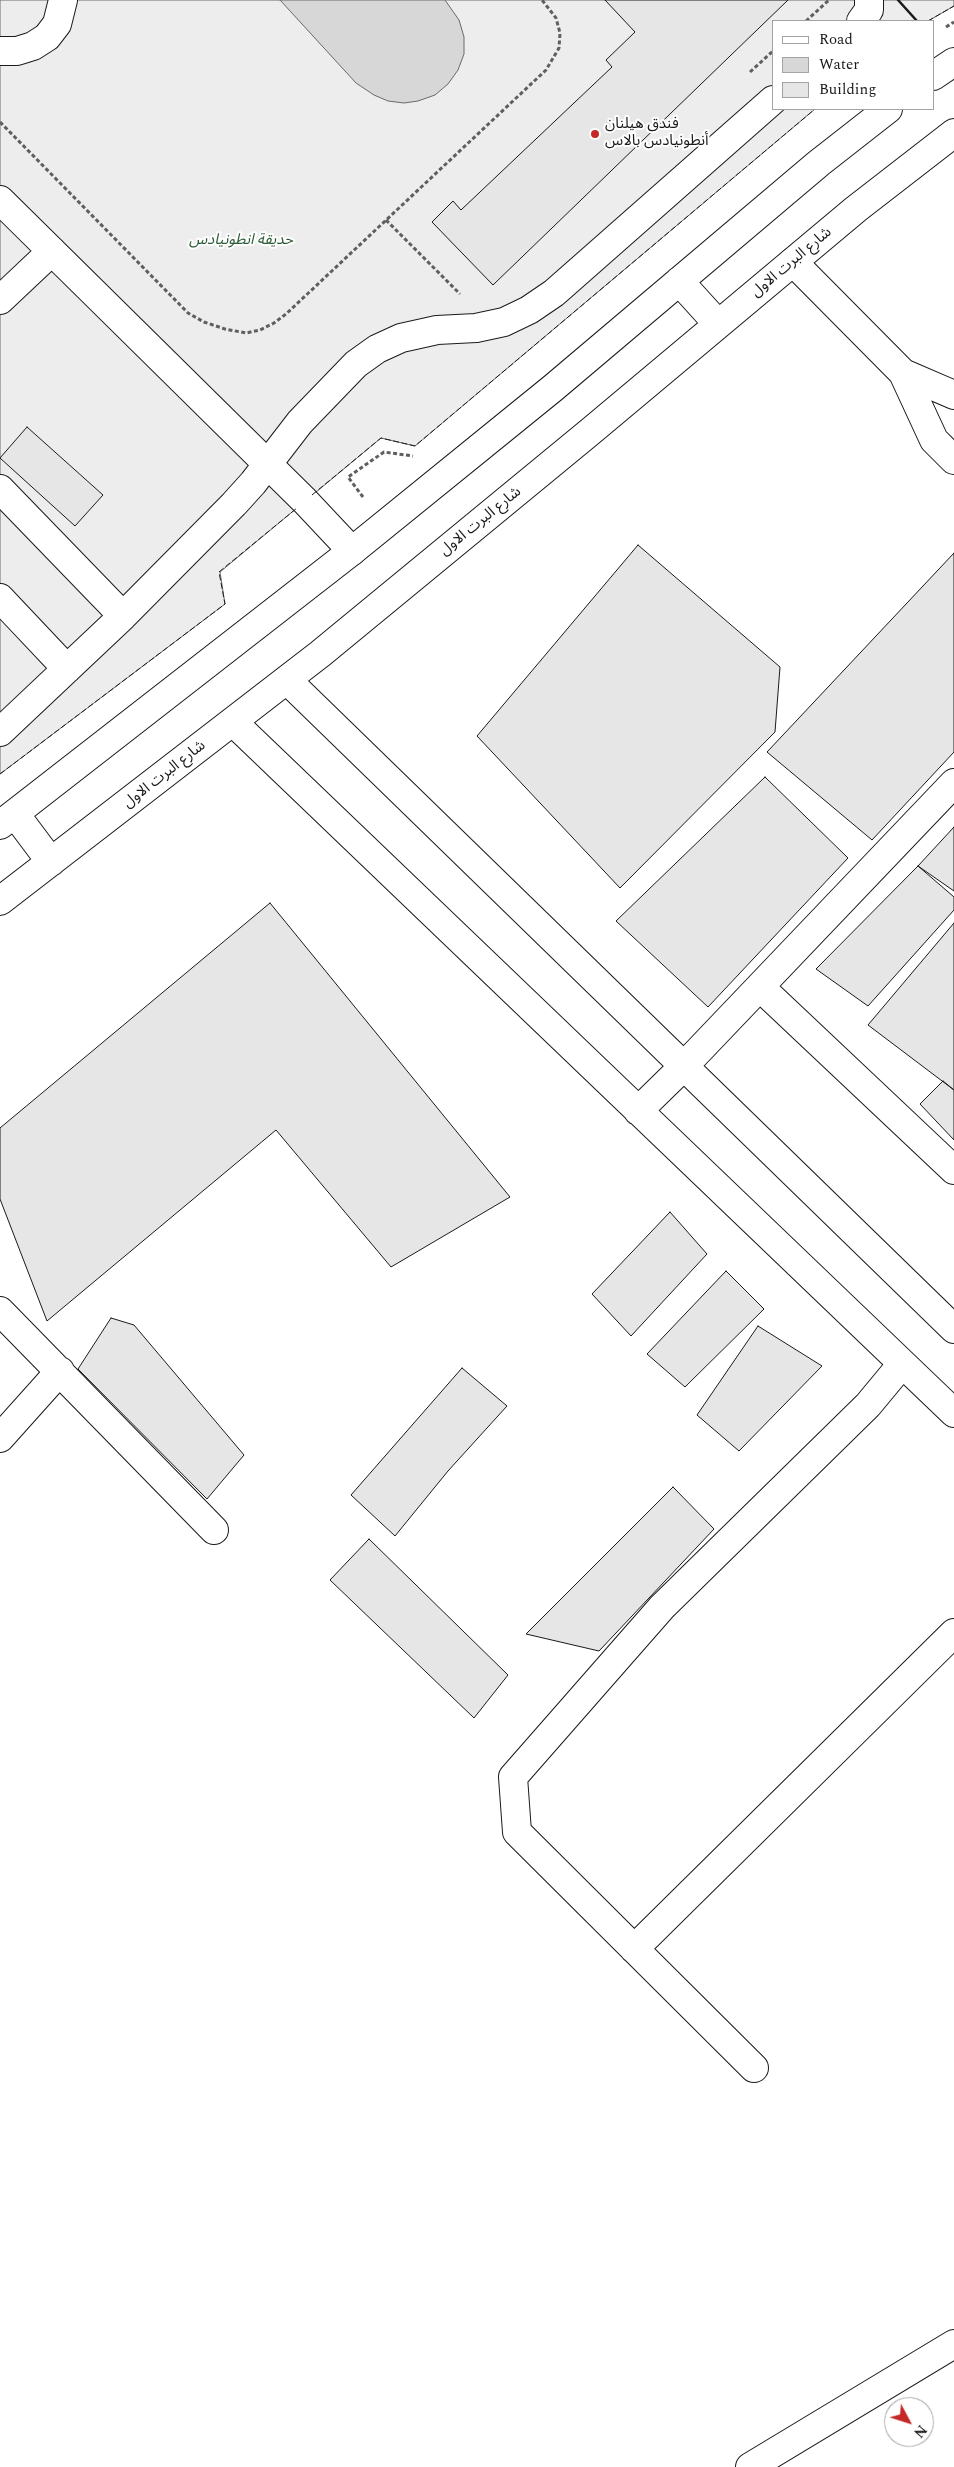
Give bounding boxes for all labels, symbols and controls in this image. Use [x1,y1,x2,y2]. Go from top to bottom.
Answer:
legend [772,20,934,110]
text: Road [819,28,853,51]
text: Water [819,53,859,76]
text: Building [819,78,876,101]
place label: فندق هيلنان أنطونيادس بالاس [605,116,709,151]
marker: فندق هيلنان أنطونيادس بالاس [589,128,601,140]
street label: شارع البرت الاول [748,224,836,302]
park label: حديقة انطونيادس [189,232,293,250]
street label: شارع البرت الاول [437,484,525,560]
street label: شارع البرت الاول [120,737,210,813]
north arrow [884,2397,934,2447]
text: N [908,2420,932,2442]

